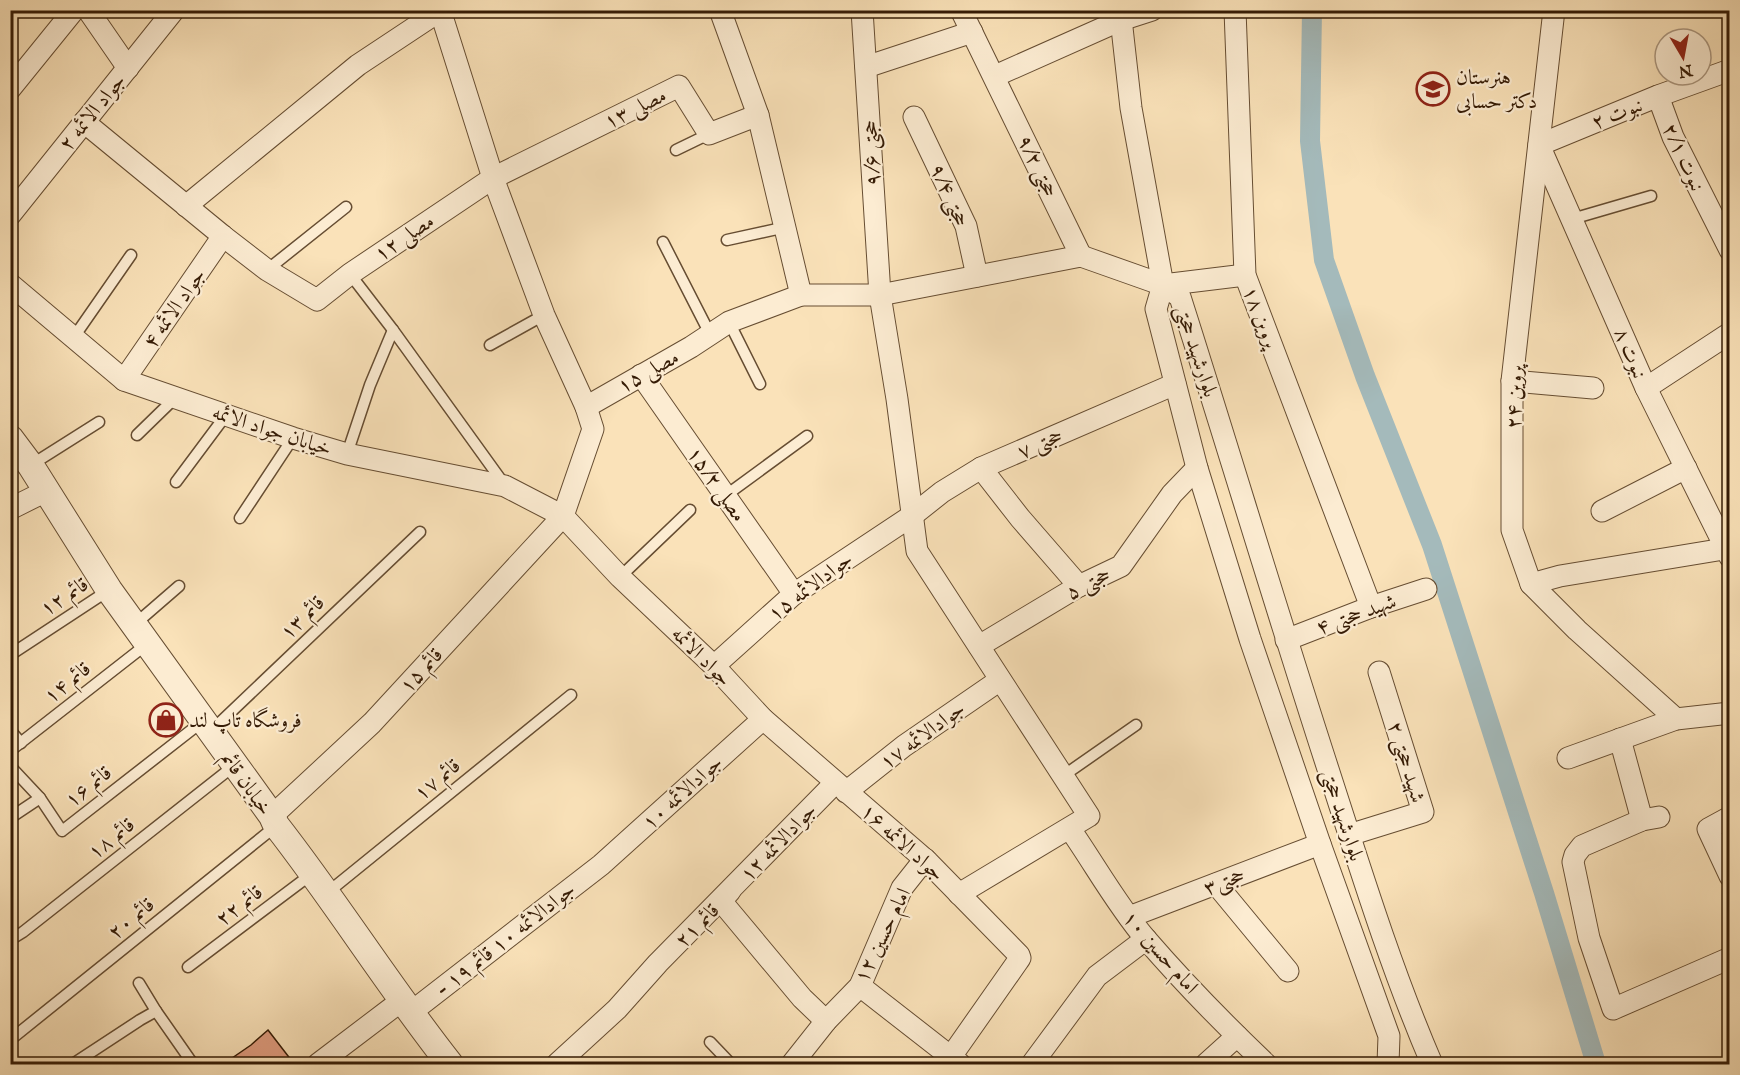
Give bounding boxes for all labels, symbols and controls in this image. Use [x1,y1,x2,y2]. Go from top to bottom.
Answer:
north arrow [1653,27,1713,87]
text: N [1677,59,1695,81]
place label: هنرستان دکتر حسابی [1456,65,1537,116]
street label: جواد الائمه ۲ [54,69,133,157]
school or university icon: هنرستان دکتر حسابی [1415,71,1451,107]
street label: مصلی ۱۳ [600,83,672,137]
street label: نبوت ۲ [1588,92,1647,137]
street label: حجتی ۹/۶ [857,119,888,187]
street label: نبوت ۲/۱ [1655,119,1710,196]
street label: حجتی ۹/۲ [1010,131,1063,202]
street label: حجتی ۹/۴ [923,160,974,231]
street label: مصلی ۱۲ [370,208,440,269]
street label: جواد الائمه ۴ [138,264,213,354]
street label: پروین ۱۸ [1236,283,1285,354]
street label: بلوارشهید حجتی [1168,302,1223,401]
street label: نبوت ۸ [1607,324,1652,383]
street label: مصلی ۱۵ [613,344,685,401]
street label: پروین ۲۴ [1501,362,1530,430]
street label: خیابان جواد الائمه [208,399,335,463]
street label: حجتی ۷ [1014,422,1068,466]
street label: مصلی ۱۵/۲ [679,442,751,528]
street label: جوادالائمه ۱۵ [763,547,859,628]
street label: حجتی ۵ [1062,562,1116,607]
street label: قائم ۱۲ [35,572,96,625]
street label: شهید حجتی ۴ [1313,588,1400,642]
street label: قائم ۱۳ [275,590,333,648]
street label: جواد الائمه [665,621,737,693]
street label: قائم ۱۵ [394,643,452,702]
street label: قائم ۱۴ [39,656,99,712]
street label: جوادالائمه ۱۷ [875,696,971,776]
shop icon: فروشگاه تاپ لند [148,702,184,738]
place label: فروشگاه تاپ لند [189,707,302,735]
street label: شهید حجتی ۲ [1380,719,1431,806]
street label: خیابان قائم [211,746,278,823]
street label: جوادالائمه ۱۰ [637,750,729,836]
street label: قائم ۱۷ [409,753,469,810]
street label: قائم ۱۶ [60,760,120,816]
street label: بلوارشهید حجتی [1314,766,1369,865]
street label: جوادالائمه ۱۲ [735,798,823,888]
street label: جواد الائمه ۱۶ [854,798,950,888]
street label: قائم ۱۸ [83,812,143,868]
street label: حجتی۳ [1200,862,1249,903]
street label: - جوادالائمه ۱۰ قائم ۱۹ [430,877,583,1006]
street label: قائم ۲۲ [211,880,271,935]
street label: امام حسین ۱۲ [849,884,921,989]
street label: قائم ۲۰ [103,892,163,949]
street label: قائم ۲۱ [670,898,728,956]
street label: ۱۰ امام حسین [1114,905,1204,1002]

